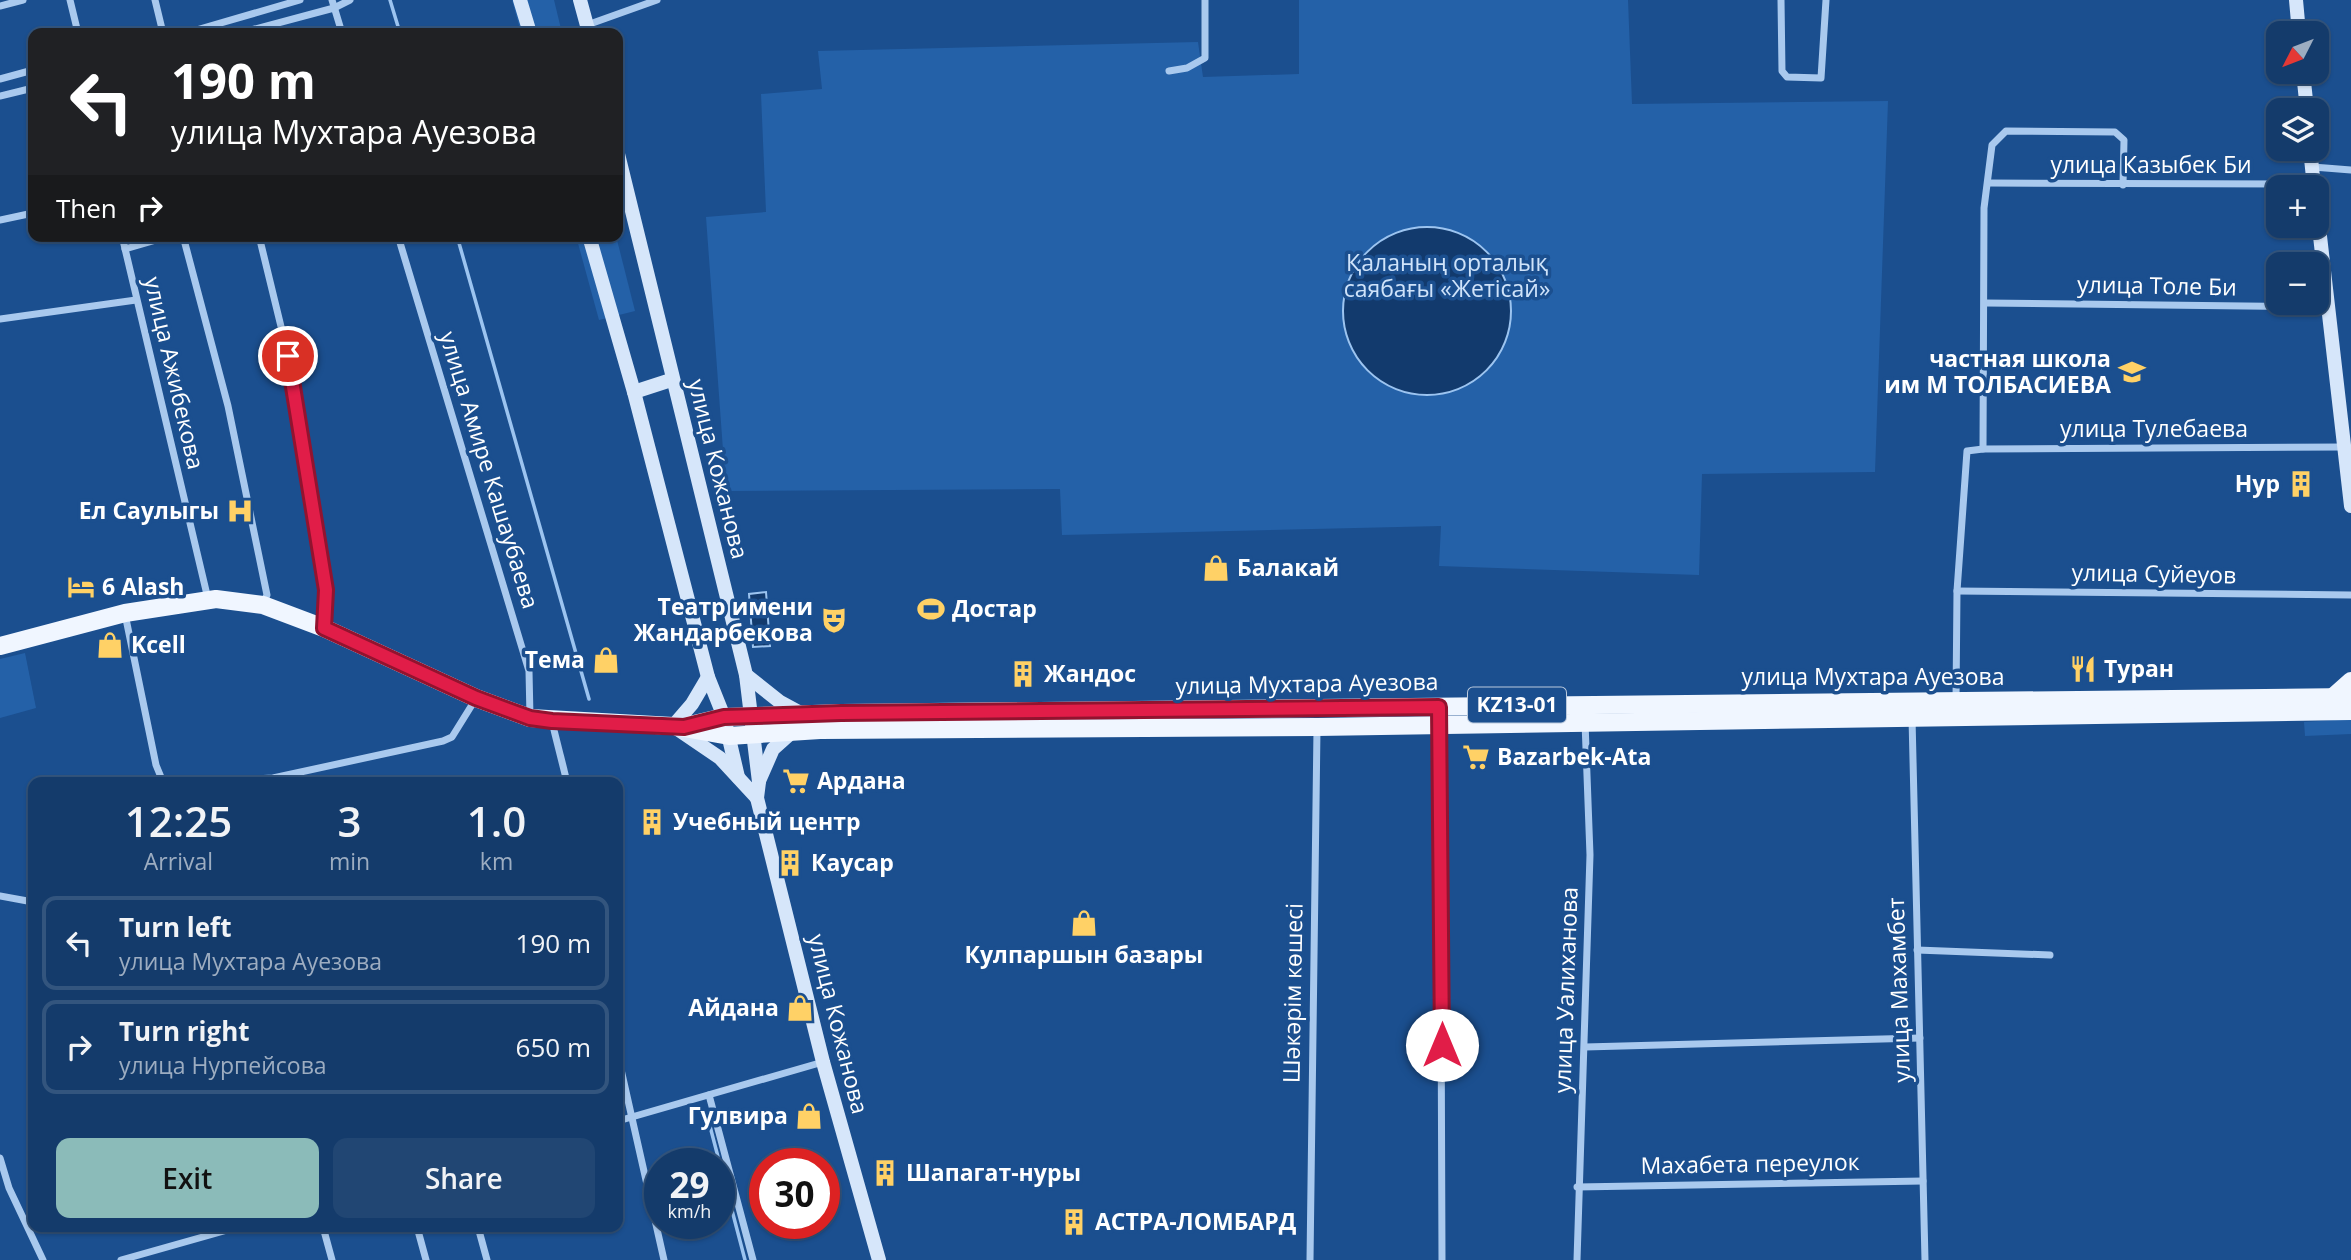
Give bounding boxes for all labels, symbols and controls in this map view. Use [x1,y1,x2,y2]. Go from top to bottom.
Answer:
north arrow [2266,21,2329,84]
map controls [2266,21,2329,315]
text: 190 m [171,47,316,113]
icon: left [56,56,147,147]
button: layers [2266,98,2329,161]
text: улица Мухтара Ауезова [171,110,537,153]
street label: улица Казыбек Би [2050,148,2252,180]
button: + [2266,175,2329,238]
icon: right [131,189,169,227]
text: Then [56,190,117,226]
park label: Қаланың орталық саябағы «Жетісай» [1344,246,1550,304]
button: − [2266,252,2329,315]
street label: улица Толе Би [2077,268,2237,302]
street label: улица Ажибекова [137,273,213,472]
pin [258,326,318,386]
street label: улица Амире Кашаубаева [432,327,547,612]
icon: arrive [269,337,307,375]
place label: частная школа им М ТОЛБАСИЕВА [1884,342,2111,400]
school or university icon: частная школа им М ТОЛБАСИЕВА [2117,357,2147,387]
street label: улица Кожанова [681,375,757,562]
street label: улица Тулебаева [2060,412,2248,444]
place label: Нур [2235,467,2280,499]
building icon: Нур [2286,469,2316,499]
place label: Ел Саулыгы [79,494,219,526]
hospital icon: Ел Саулыгы [225,496,255,526]
place label: Балакай [1237,551,1339,583]
shop icon: Балакай [1201,553,1231,583]
street label: улица Суйеуов [2071,556,2237,590]
place label: 6 Alash [102,570,184,602]
hotel icon: 6 Alash [66,572,96,602]
place label: Театр имени Жандарбекова [634,590,813,648]
place label: Достар [952,592,1037,624]
sports icon: Достар [916,594,946,624]
theatre icon: Театр имени Жандарбекова [819,605,849,635]
place label: Kcell [131,628,186,660]
shop icon: Kcell [95,630,125,660]
place label: Тема [525,643,585,675]
shop icon: Тема [591,645,621,675]
place label: Туран [2104,652,2174,684]
restaurant icon: Туран [2068,654,2098,684]
place label: Жандос [1044,657,1136,689]
building icon: Жандос [1008,659,1038,689]
street label: улица Мухтара Ауезова [1741,660,2005,692]
street label: улица Мухтара Ауезова [1175,665,1439,701]
road number: KZ13-01 [1468,688,1566,722]
place label: Bazarbek-Ata [1497,740,1651,772]
supermarket icon: Bazarbek-Ata [1461,742,1491,772]
place label: Ардана [817,764,906,796]
supermarket icon: Ардана [781,766,811,796]
text: 12:25 [125,792,232,849]
text: 3 [337,792,362,849]
text: 1.0 [467,792,526,849]
place label: Учебный центр [673,805,860,837]
building icon: Учебный центр [637,807,667,837]
text: Arrival [144,845,213,877]
text: min [329,845,370,877]
text: km [480,845,513,877]
place label: Каусар [811,846,894,878]
building icon: Каусар [775,848,805,878]
street label: улица Уалиханова [1545,886,1585,1094]
street label: улица Махамбет [1879,897,1917,1083]
street label: Шәкәрім көшесі [1274,903,1310,1083]
shop icon: Кулпаршын базары [1069,908,1099,938]
text: Turn left [119,909,231,945]
icon: left [60,924,98,962]
text: 190 m [516,925,591,961]
street label: улица Кожанова [801,930,877,1117]
place label: Кулпаршын базары [965,938,1203,970]
text: улица Мухтара Ауезова [119,945,382,977]
place label: Айдана [688,991,779,1023]
shop icon: Айдана [785,993,815,1023]
position arrow [1405,1008,1479,1082]
text: Turn right [119,1013,250,1049]
icon: right [60,1028,98,1066]
text: 650 m [516,1029,591,1065]
text: улица Нурпейсова [119,1049,327,1081]
place label: Гулвира [688,1099,788,1131]
shop icon: Гулвира [794,1101,824,1131]
button: Exit [56,1138,319,1218]
button: Share [333,1138,595,1218]
street label: Махабета переулок [1640,1145,1860,1181]
speed limit sign: 30 [749,1148,840,1239]
place label: Шапагат-нуры [906,1156,1081,1188]
building icon: Шапагат-нуры [870,1158,900,1188]
text: 29 [669,1161,710,1208]
text: km/h [668,1199,711,1223]
place label: АСТРА-ЛОМБАРД [1095,1205,1297,1237]
building icon: АСТРА-ЛОМБАРД [1059,1207,1089,1237]

